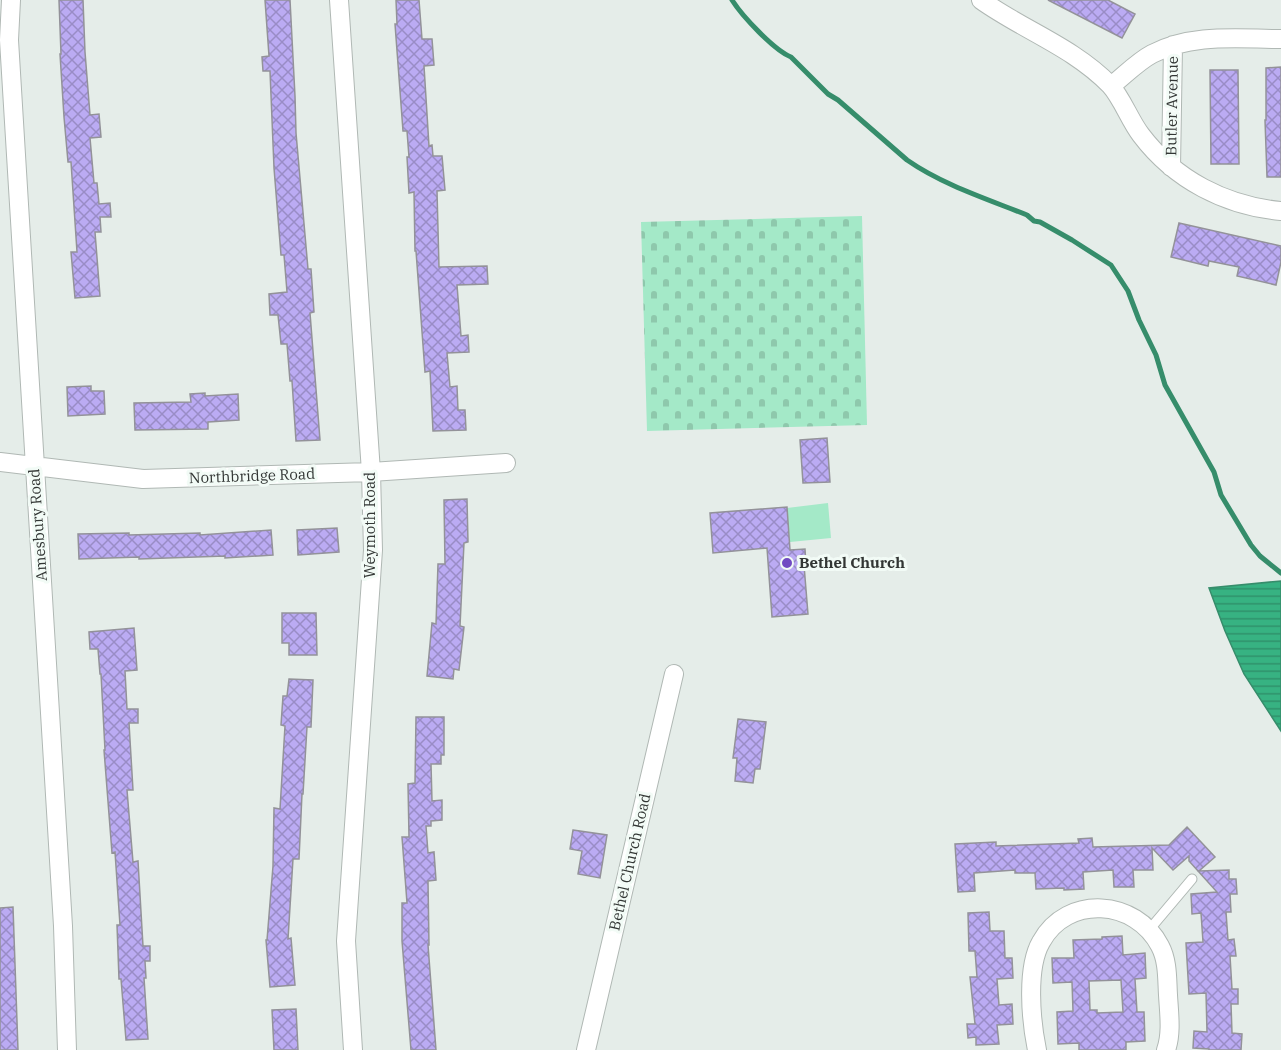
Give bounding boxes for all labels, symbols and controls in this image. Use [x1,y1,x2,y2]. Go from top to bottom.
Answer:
street label: Butler Avenue [1161,56,1182,156]
street label: Northbridge Road [189,464,315,487]
street label: Amesbury Road [24,468,51,582]
street label: Weymoth Road [360,472,379,578]
place label: Bethel Church [799,553,905,572]
marker: Bethel Church [780,556,794,570]
street label: Bethel Church Road [604,791,655,932]

